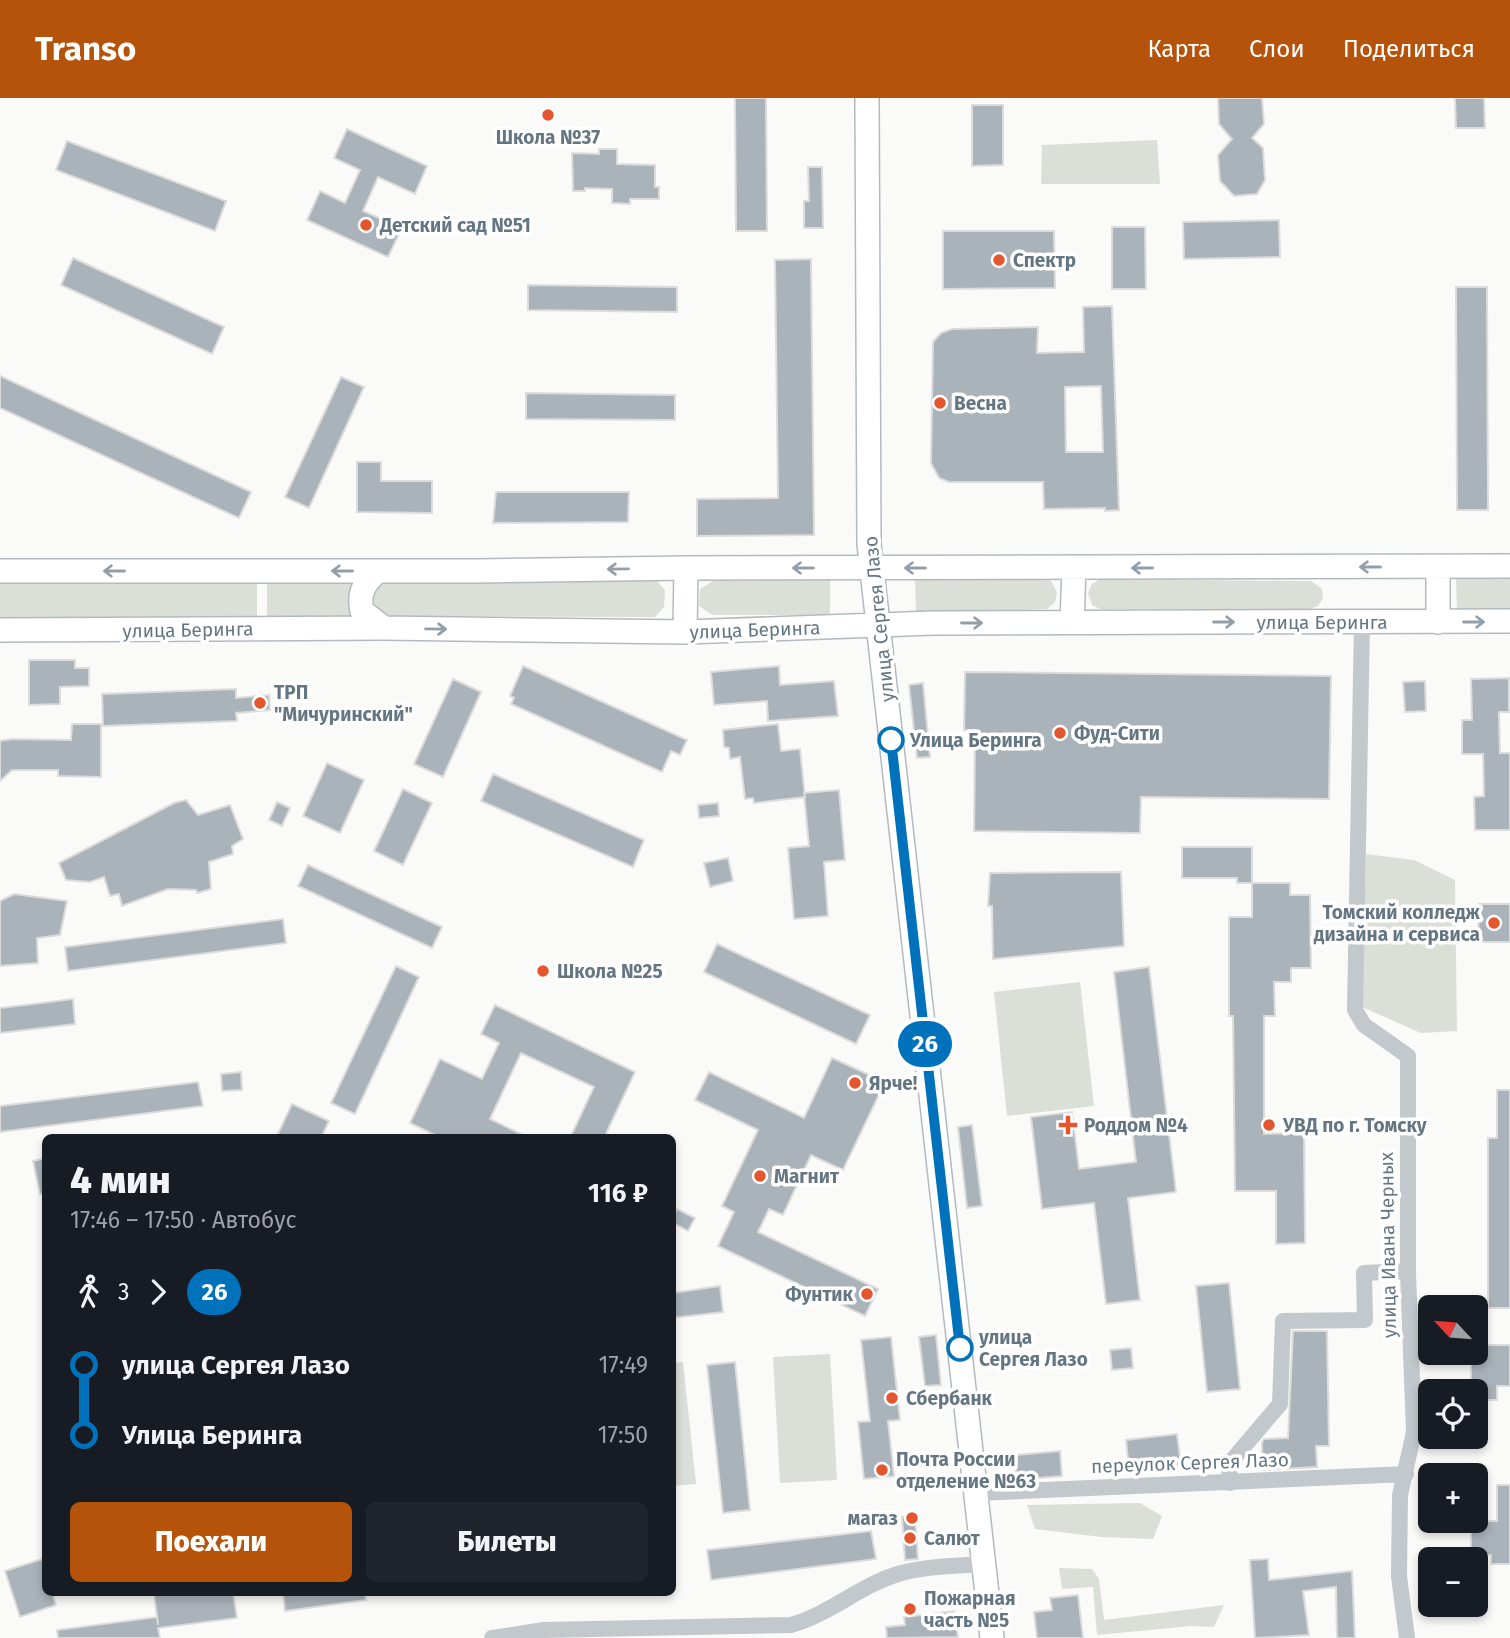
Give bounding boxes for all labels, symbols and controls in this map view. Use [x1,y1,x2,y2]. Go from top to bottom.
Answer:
text: Transo [35,29,136,69]
text: Карта [1147,35,1211,63]
text: Слои [1249,35,1305,63]
text: Поделиться [1343,35,1475,63]
marker: Школа №37 [540,107,556,123]
place label: Школа №37 [496,126,600,149]
place label: Детский сад №51 [379,214,531,237]
marker: Детский сад №51 [358,217,374,233]
place label: Спектр [1013,249,1076,272]
marker: Спектр [991,252,1007,268]
place label: Весна [954,392,1007,415]
marker: Весна [932,395,948,411]
street label: улица Сергея Лазо [859,535,899,703]
one-way arrow [1358,560,1381,574]
one-way arrow [792,561,815,575]
one-way arrow [903,561,926,575]
one-way arrow [1131,561,1154,575]
one-way arrow [607,562,630,576]
one-way arrow [103,564,126,578]
one-way arrow [330,564,353,578]
street label: улица Беринга [1256,611,1388,634]
one-way arrow [1212,615,1235,629]
one-way arrow [1462,615,1485,629]
street label: улица Беринга [689,616,821,644]
one-way arrow [960,616,983,630]
street label: улица Беринга [122,617,254,643]
one-way arrow [424,622,447,636]
place label: ТРП "Мичуринский" [274,681,413,726]
marker: ТРП "Мичуринский" [252,695,268,711]
place label: Фуд-Сити [1074,722,1160,745]
marker: Фуд-Сити [1052,725,1068,741]
marker: Улица Беринга [878,727,904,753]
place label: Улица Беринга [909,729,1042,752]
place label: Томский колледж дизайна и сервиса [1314,901,1481,946]
marker: Томский колледж дизайна и сервиса [1486,915,1502,931]
place label: Школа №25 [557,960,663,983]
marker: Школа №25 [535,963,551,979]
line badge: 26 [894,1021,956,1067]
text: 26 [912,1030,938,1058]
place label: Ярче! [869,1072,918,1095]
marker: Ярче! [847,1075,863,1091]
place label: Роддом №4 [1084,1114,1188,1137]
place label: УВД по г. Томску [1282,1114,1427,1137]
marker: Роддом №4 [1058,1115,1078,1135]
marker: УВД по г. Томску [1261,1117,1277,1133]
street label: улица Ивана Черных [1375,1151,1401,1338]
text: 4 мин [70,1157,171,1203]
place label: Магнит [774,1165,840,1188]
marker: Магнит [752,1168,768,1184]
text: 116 ₽ [588,1178,648,1209]
text: 17:46 – 17:50 · Автобус [70,1206,296,1234]
icon: walk [70,1273,108,1311]
icon: forward [139,1273,177,1311]
text: 3 [118,1278,129,1306]
text: 26 [201,1278,227,1306]
place label: Фунтик [785,1283,854,1306]
marker: Фунтик [859,1286,875,1302]
north arrow [1418,1295,1488,1365]
map controls [1418,1295,1488,1617]
place label: улица Сергея Лазо [978,1326,1088,1371]
marker: улица Сергея Лазо [947,1335,973,1361]
text: улица Сергея Лазо [122,1350,350,1381]
text: 17:49 [599,1351,648,1379]
button: locate [1418,1379,1488,1449]
place label: Сбербанк [906,1387,993,1410]
marker: Сбербанк [884,1390,900,1406]
text: Улица Беринга [122,1420,302,1451]
text: 17:50 [598,1421,648,1449]
place label: Почта России отделение №63 [896,1448,1036,1493]
street label: переулок Сергея Лазо [1091,1448,1289,1478]
marker: Почта России отделение №63 [874,1462,890,1478]
button: + [1418,1463,1488,1533]
button: Поехали [70,1502,352,1582]
button: Билеты [366,1502,648,1582]
place label: магаз [847,1507,898,1530]
marker: магаз [904,1510,920,1526]
place label: Салют [924,1527,981,1550]
marker: Салют [902,1530,918,1546]
button: − [1418,1547,1488,1617]
place label: Пожарная часть №5 [924,1587,1015,1632]
marker: Пожарная часть №5 [902,1601,918,1617]

